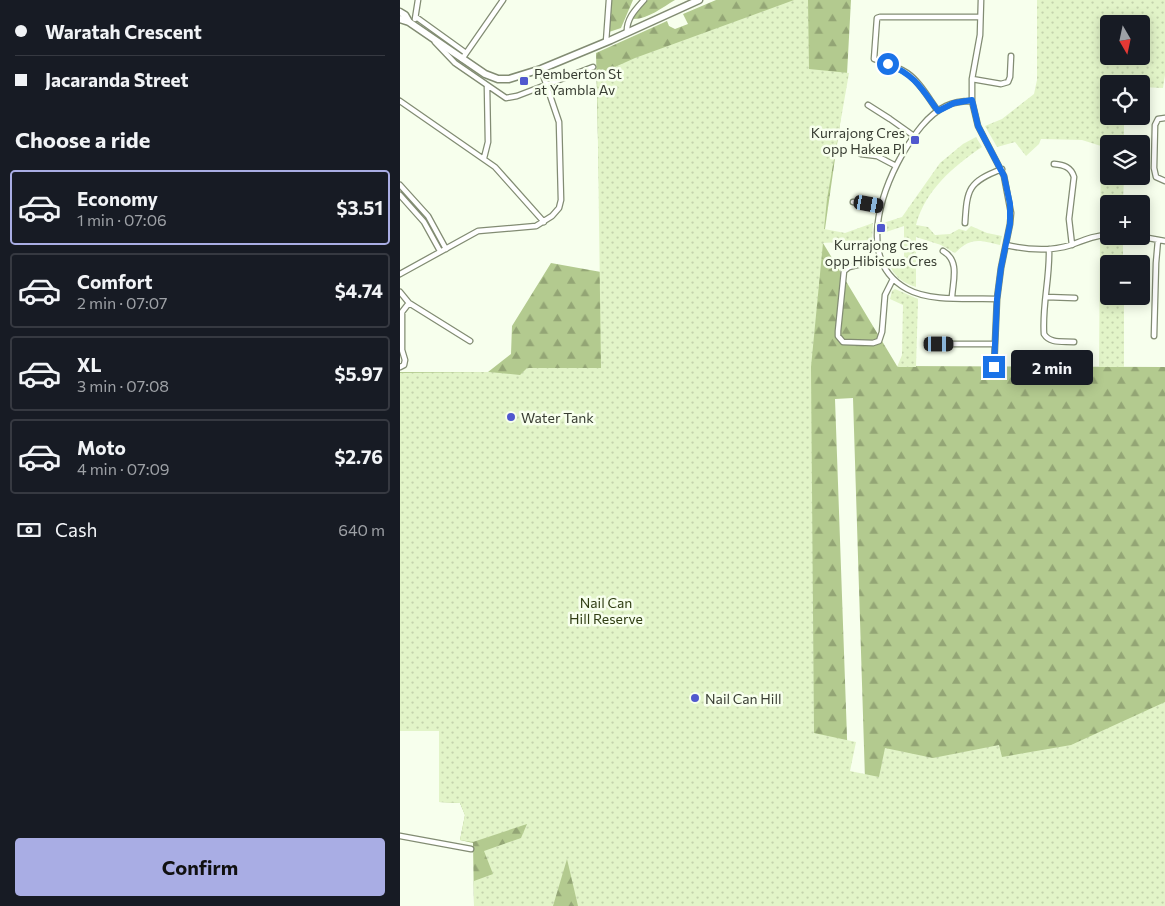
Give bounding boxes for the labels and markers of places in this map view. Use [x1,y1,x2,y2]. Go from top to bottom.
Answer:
place label: Pemberton St at Yambla Av [534,65,622,98]
marker: Pemberton St at Yambla Av [518,75,530,87]
place label: Kurrajong Cres opp Hakea Pl [811,124,905,157]
marker: Kurrajong Cres opp Hakea Pl [909,134,921,146]
marker: Kurrajong Cres opp Hibiscus Cres [875,222,887,234]
place label: Kurrajong Cres opp Hibiscus Cres [825,236,937,269]
place label: Water Tank [521,409,594,426]
marker: Water Tank [505,411,517,423]
place label: Nail Can Hill [705,690,782,707]
marker: Nail Can Hill [689,692,701,704]

